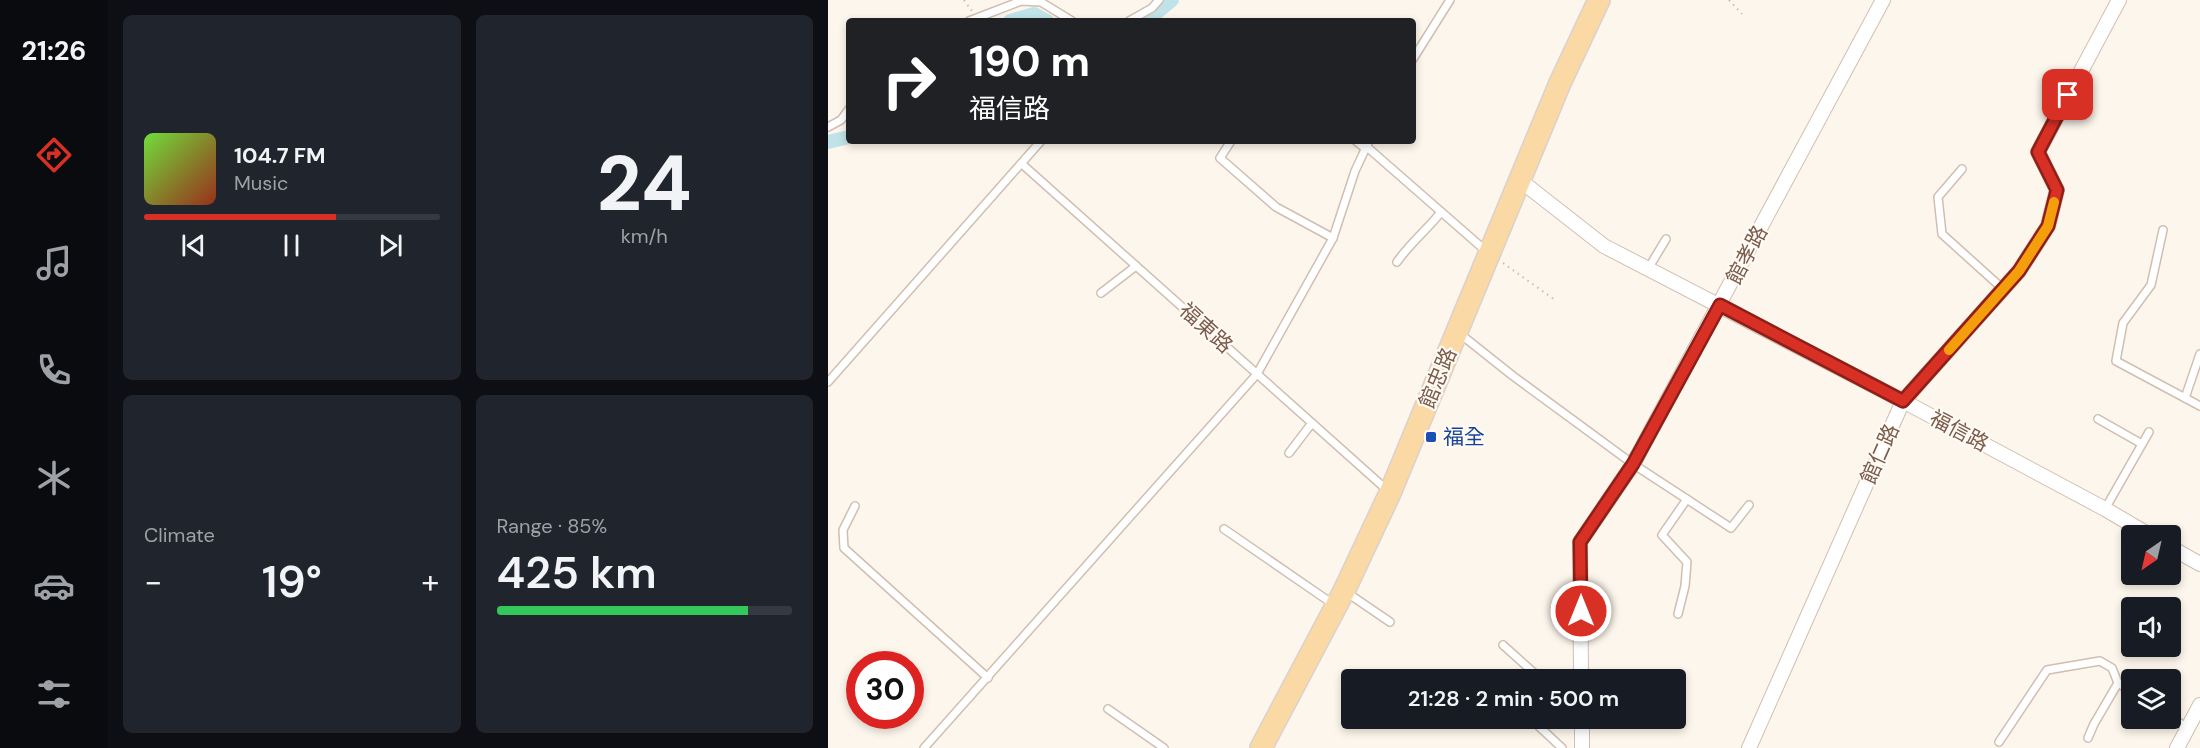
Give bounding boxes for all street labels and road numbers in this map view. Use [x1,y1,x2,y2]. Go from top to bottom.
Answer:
street label: 館孝路 [1720,221,1774,289]
street label: 福東路 [1173,297,1239,359]
street label: 館忠路 [1413,344,1463,412]
street label: 福信路 [1925,404,1993,458]
street label: 館仁路 [1854,420,1906,488]

